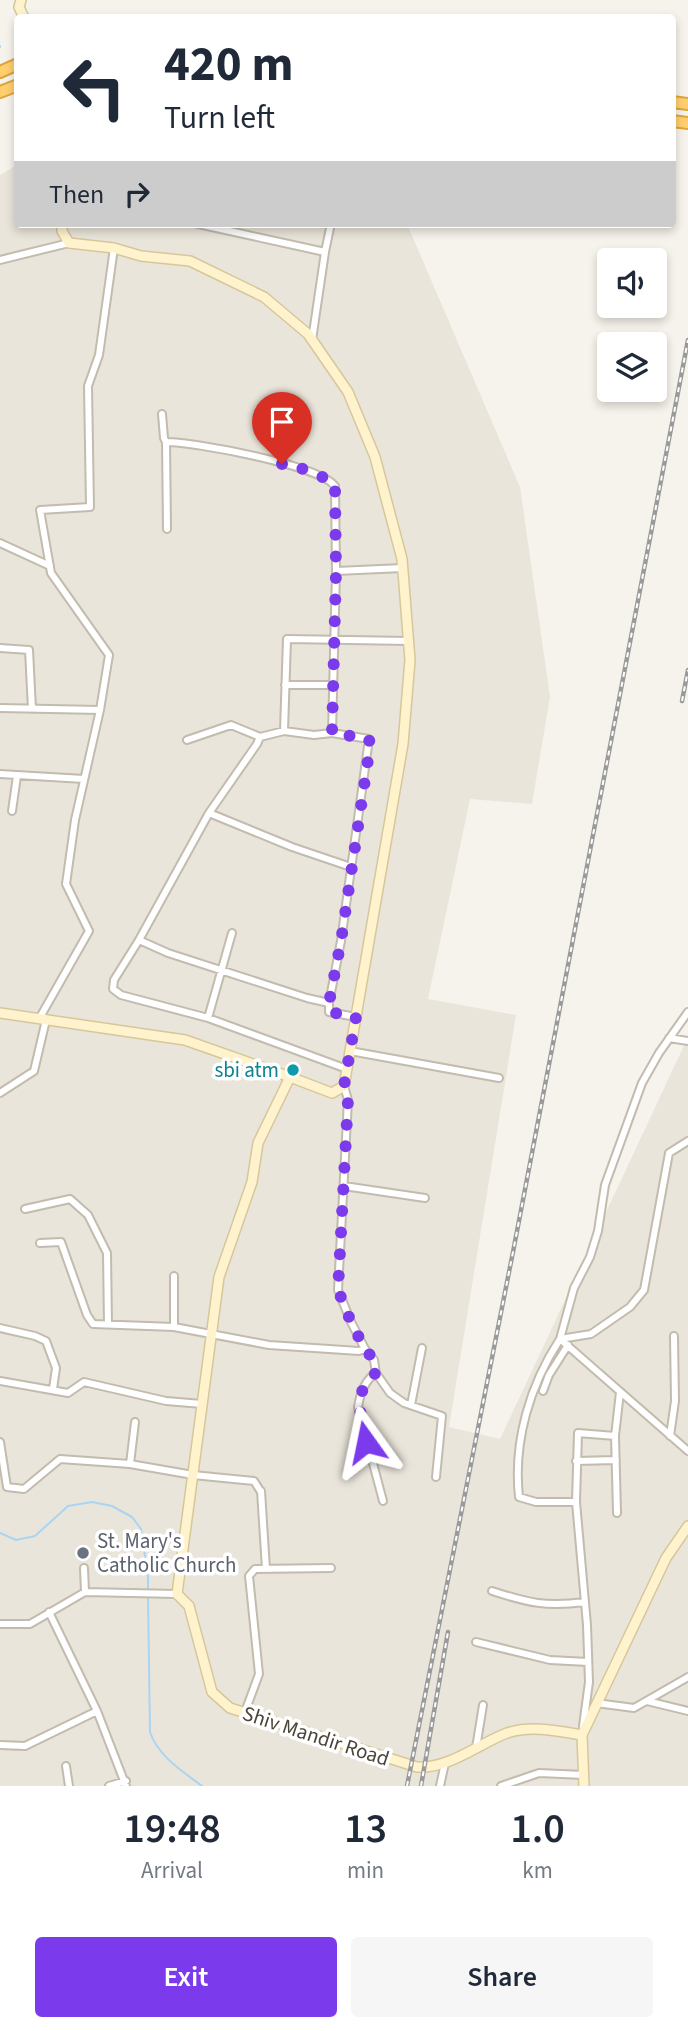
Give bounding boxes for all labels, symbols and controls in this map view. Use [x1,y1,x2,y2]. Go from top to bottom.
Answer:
text: 420 m [164,30,293,100]
icon: left [49,42,140,133]
text: Turn left [164,95,275,141]
icon: right [118,175,156,213]
text: Then [49,176,104,213]
map controls [597,248,667,402]
button: sound [597,248,667,318]
button: layers [597,332,667,402]
pin [252,392,312,464]
icon: arrive [263,403,301,441]
place label: sbi atm [214,1055,279,1085]
marker: sbi atm [285,1062,301,1078]
position arrow [329,1405,403,1479]
place label: St. Mary's Catholic Church [97,1526,236,1580]
marker: St. Mary's Catholic Church [75,1545,91,1561]
street label: Shiv Mandir Road [239,1698,393,1774]
text: 19:48 [123,1799,221,1859]
text: 13 [344,1799,387,1859]
text: 1.0 [510,1799,565,1859]
text: Arrival [141,1854,203,1887]
text: min [347,1854,384,1887]
text: km [522,1854,553,1887]
button: Exit [35,1937,337,2017]
button: Share [351,1937,653,2017]

